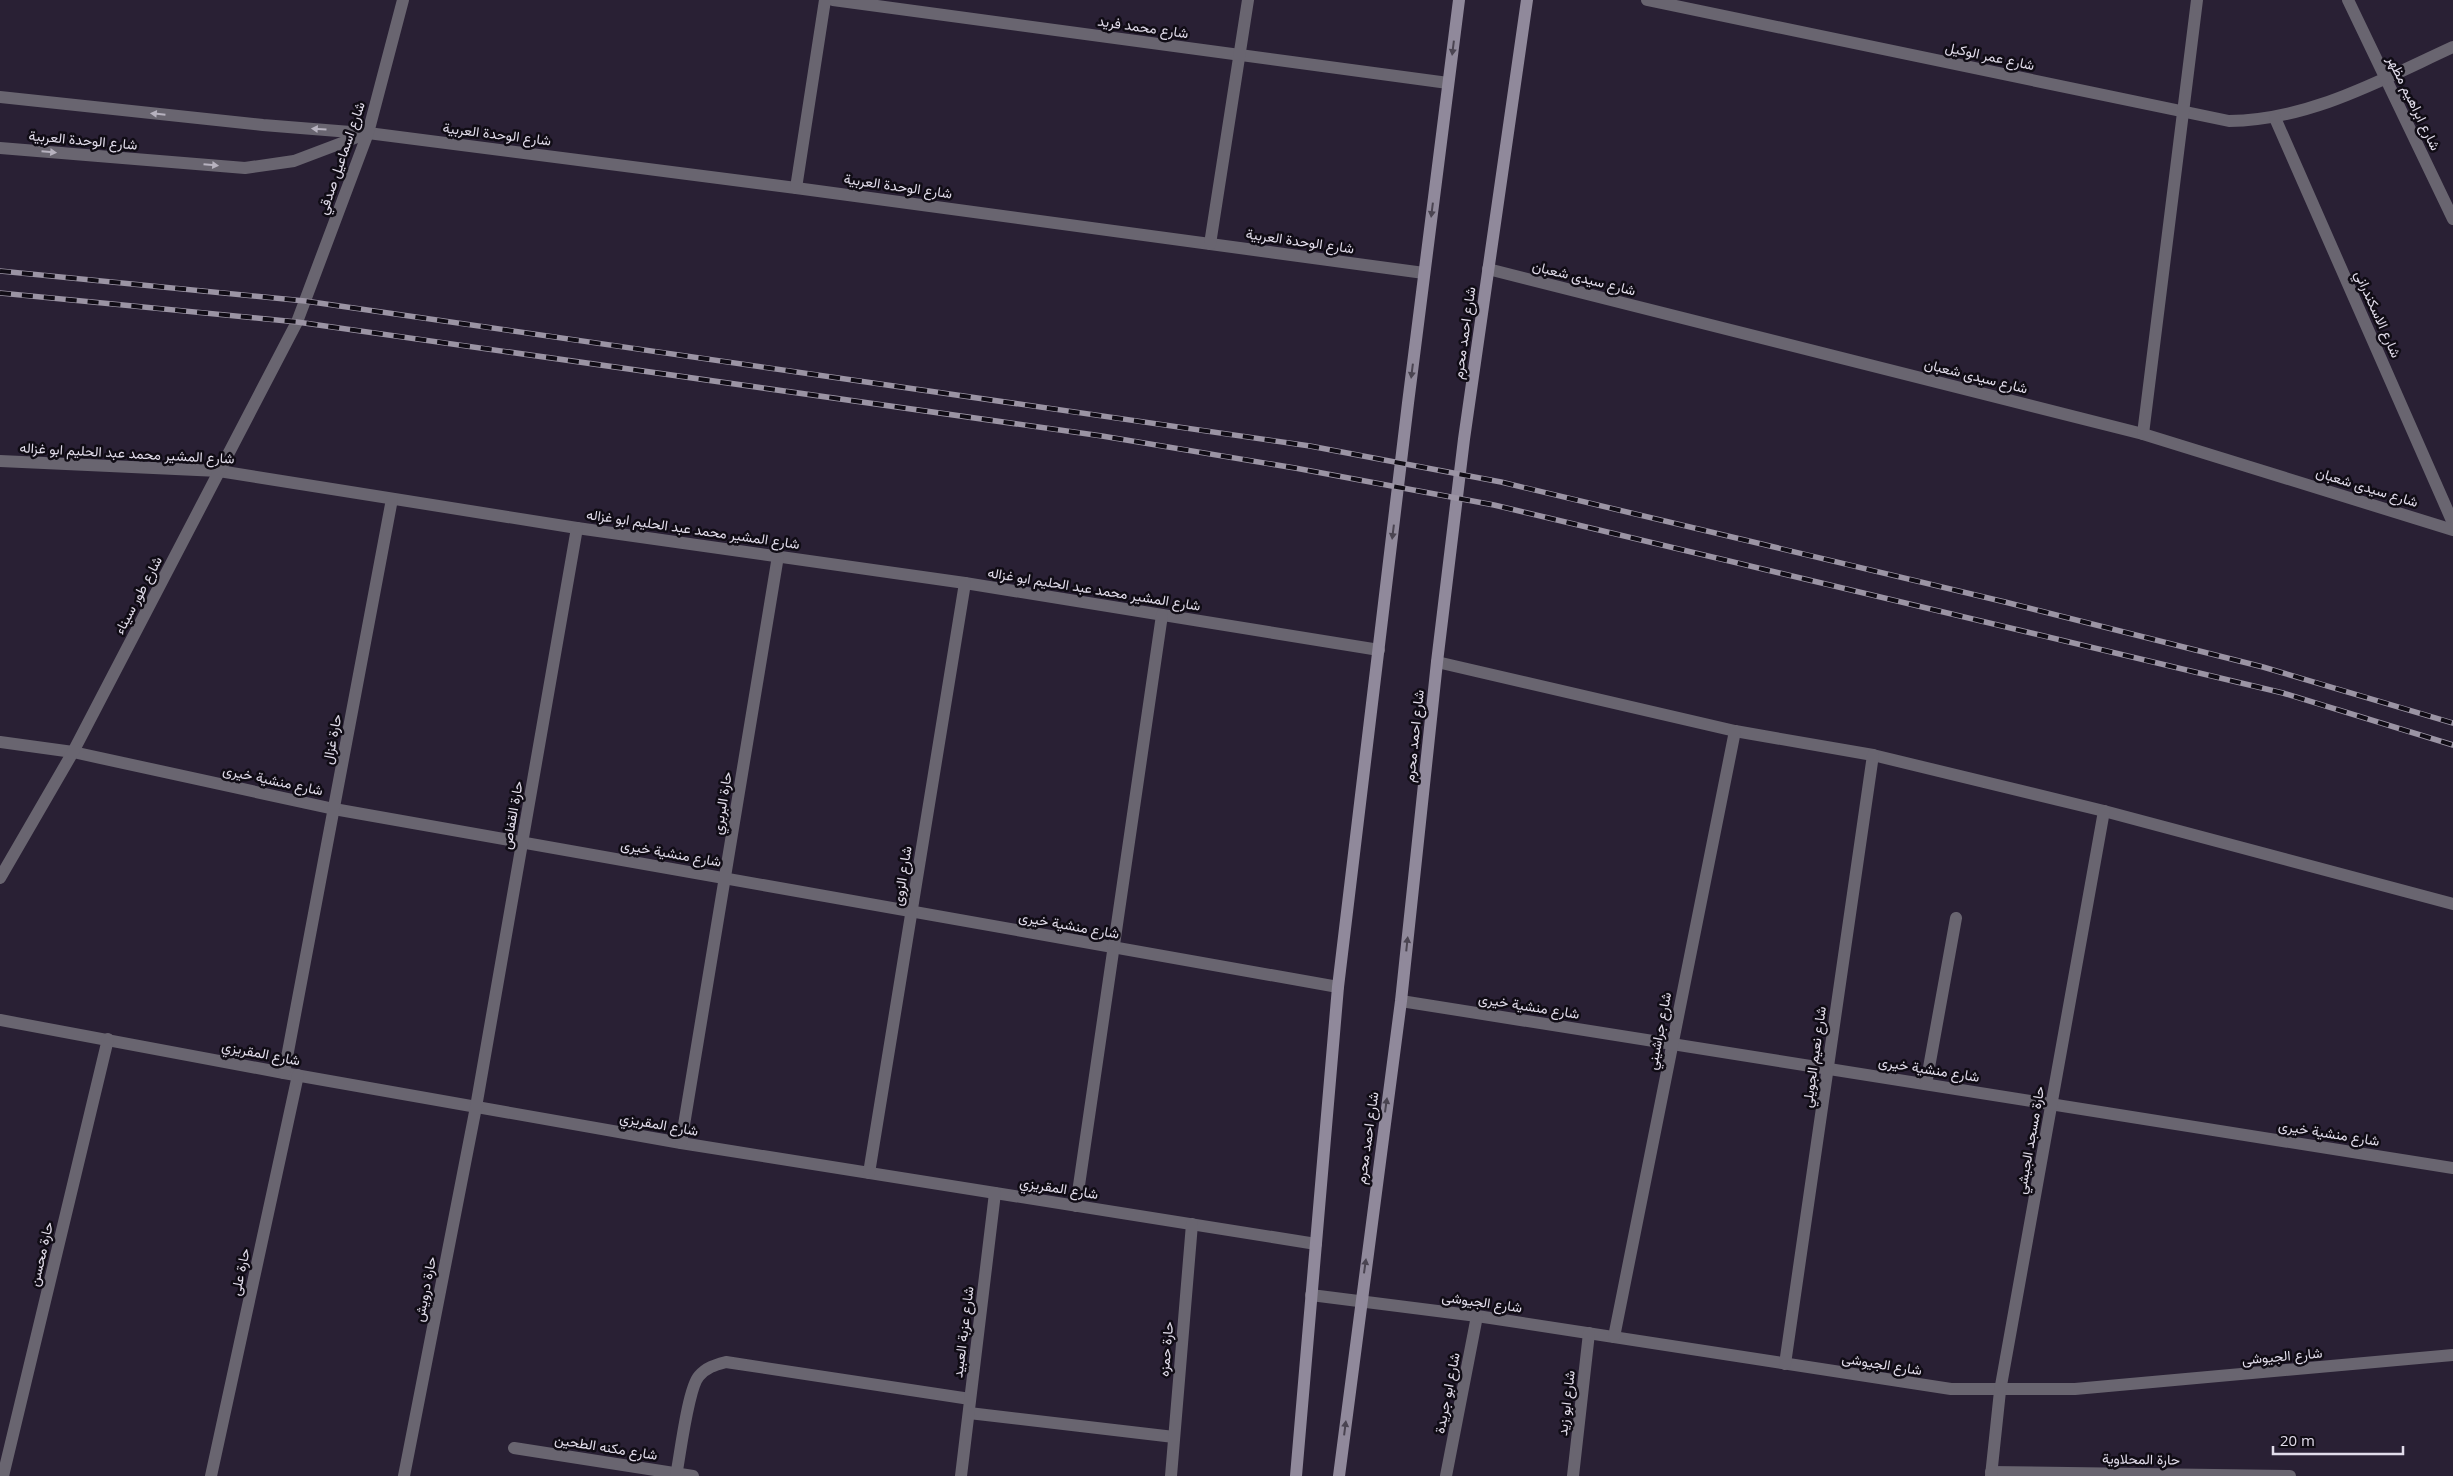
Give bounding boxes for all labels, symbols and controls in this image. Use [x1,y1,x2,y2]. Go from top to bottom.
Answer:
street label: شارع محمد فريد [1096,11,1190,44]
street label: شارع عمر الوكيل [1943,37,2037,76]
one-way arrow [1449,41,1457,57]
street label: شارع ابراهيم مظهر [2381,51,2446,154]
street label: شارع اسماعيل صدقي [312,99,372,218]
one-way arrow [149,110,165,118]
street label: شارع الوحدة العربية [442,117,552,152]
street label: شارع الوحدة العربية [28,125,138,156]
one-way arrow [311,125,327,133]
one-way arrow [41,148,57,156]
one-way arrow [203,162,219,170]
street label: شارع الوحدة العربية [842,169,953,204]
one-way arrow [1428,202,1436,218]
street label: شارع الوحدة العربية [1244,224,1355,259]
street label: شارع سيدى شعبان [1530,255,1638,301]
street label: شارع الاسكندراني [2348,267,2406,362]
street label: شارع احمد محرم [1448,285,1481,381]
street label: شارع سيدى شعبان [1922,353,2030,399]
one-way arrow [1408,363,1416,379]
street label: شارع المشير محمد عبد الحليم ابو غزاله [19,437,235,470]
street label: شارع سيدى شعبان [2313,462,2421,513]
street label: شارع المشير محمد عبد الحليم ابو غزاله [585,504,801,555]
one-way arrow [1389,524,1397,540]
street label: شارع طور سيناء [109,552,168,638]
street label: شارع المشير محمد عبد الحليم ابو غزاله [986,562,1202,617]
street label: شارع احمد محرم [1399,689,1430,783]
street label: حارة غزال [317,712,347,766]
street label: شارع منشية خيرى [221,760,325,801]
street label: حارة البربري [707,770,739,836]
street label: حارة القفاص [496,779,527,851]
street label: شارع منشية خيرى [619,834,723,873]
street label: شارع الزوى [887,845,918,908]
street label: شارع منشية خيرى [1017,906,1121,945]
one-way arrow [1403,936,1411,952]
street label: شارع منشية خيرى [1477,988,1581,1025]
street label: شارع جراشيني [1642,990,1678,1072]
street label: شارع نعيم الجويلي [1797,1005,1833,1109]
street label: شارع المقريزي [220,1036,302,1072]
street label: شارع منشية خيرى [1877,1051,1981,1088]
street label: حارة مسجد الجيشي [2011,1084,2051,1196]
street label: شارع احمد محرم [1351,1090,1384,1186]
one-way arrow [1383,1097,1391,1113]
street label: شارع المقريزي [618,1107,700,1143]
street label: شارع منشية خيرى [2277,1115,2381,1152]
street label: شارع المقريزي [1018,1172,1100,1206]
street label: حارة محسن [24,1220,57,1288]
street label: حارة على [225,1247,254,1297]
street label: حارة درويش [409,1255,440,1323]
one-way arrow [1361,1258,1369,1274]
street label: شارع عزبة العبيد [947,1285,980,1379]
street label: شارع الجيوشى [1440,1286,1523,1319]
street label: حارة حمزه [1154,1321,1177,1377]
street label: شارع الجيوشى [2241,1343,2323,1370]
street label: شارع الجيوشى [1840,1348,1923,1381]
street label: شارع ابو جريدة [1429,1351,1466,1435]
street label: شارع ابو زيد [1552,1369,1581,1437]
one-way arrow [1341,1419,1349,1435]
scale bar [2273,1424,2403,1456]
street label: شارع مكنه الطحين [553,1429,659,1466]
text: 20 m [2280,1430,2315,1450]
street label: حارة المحلاوية [2102,1448,2180,1469]

